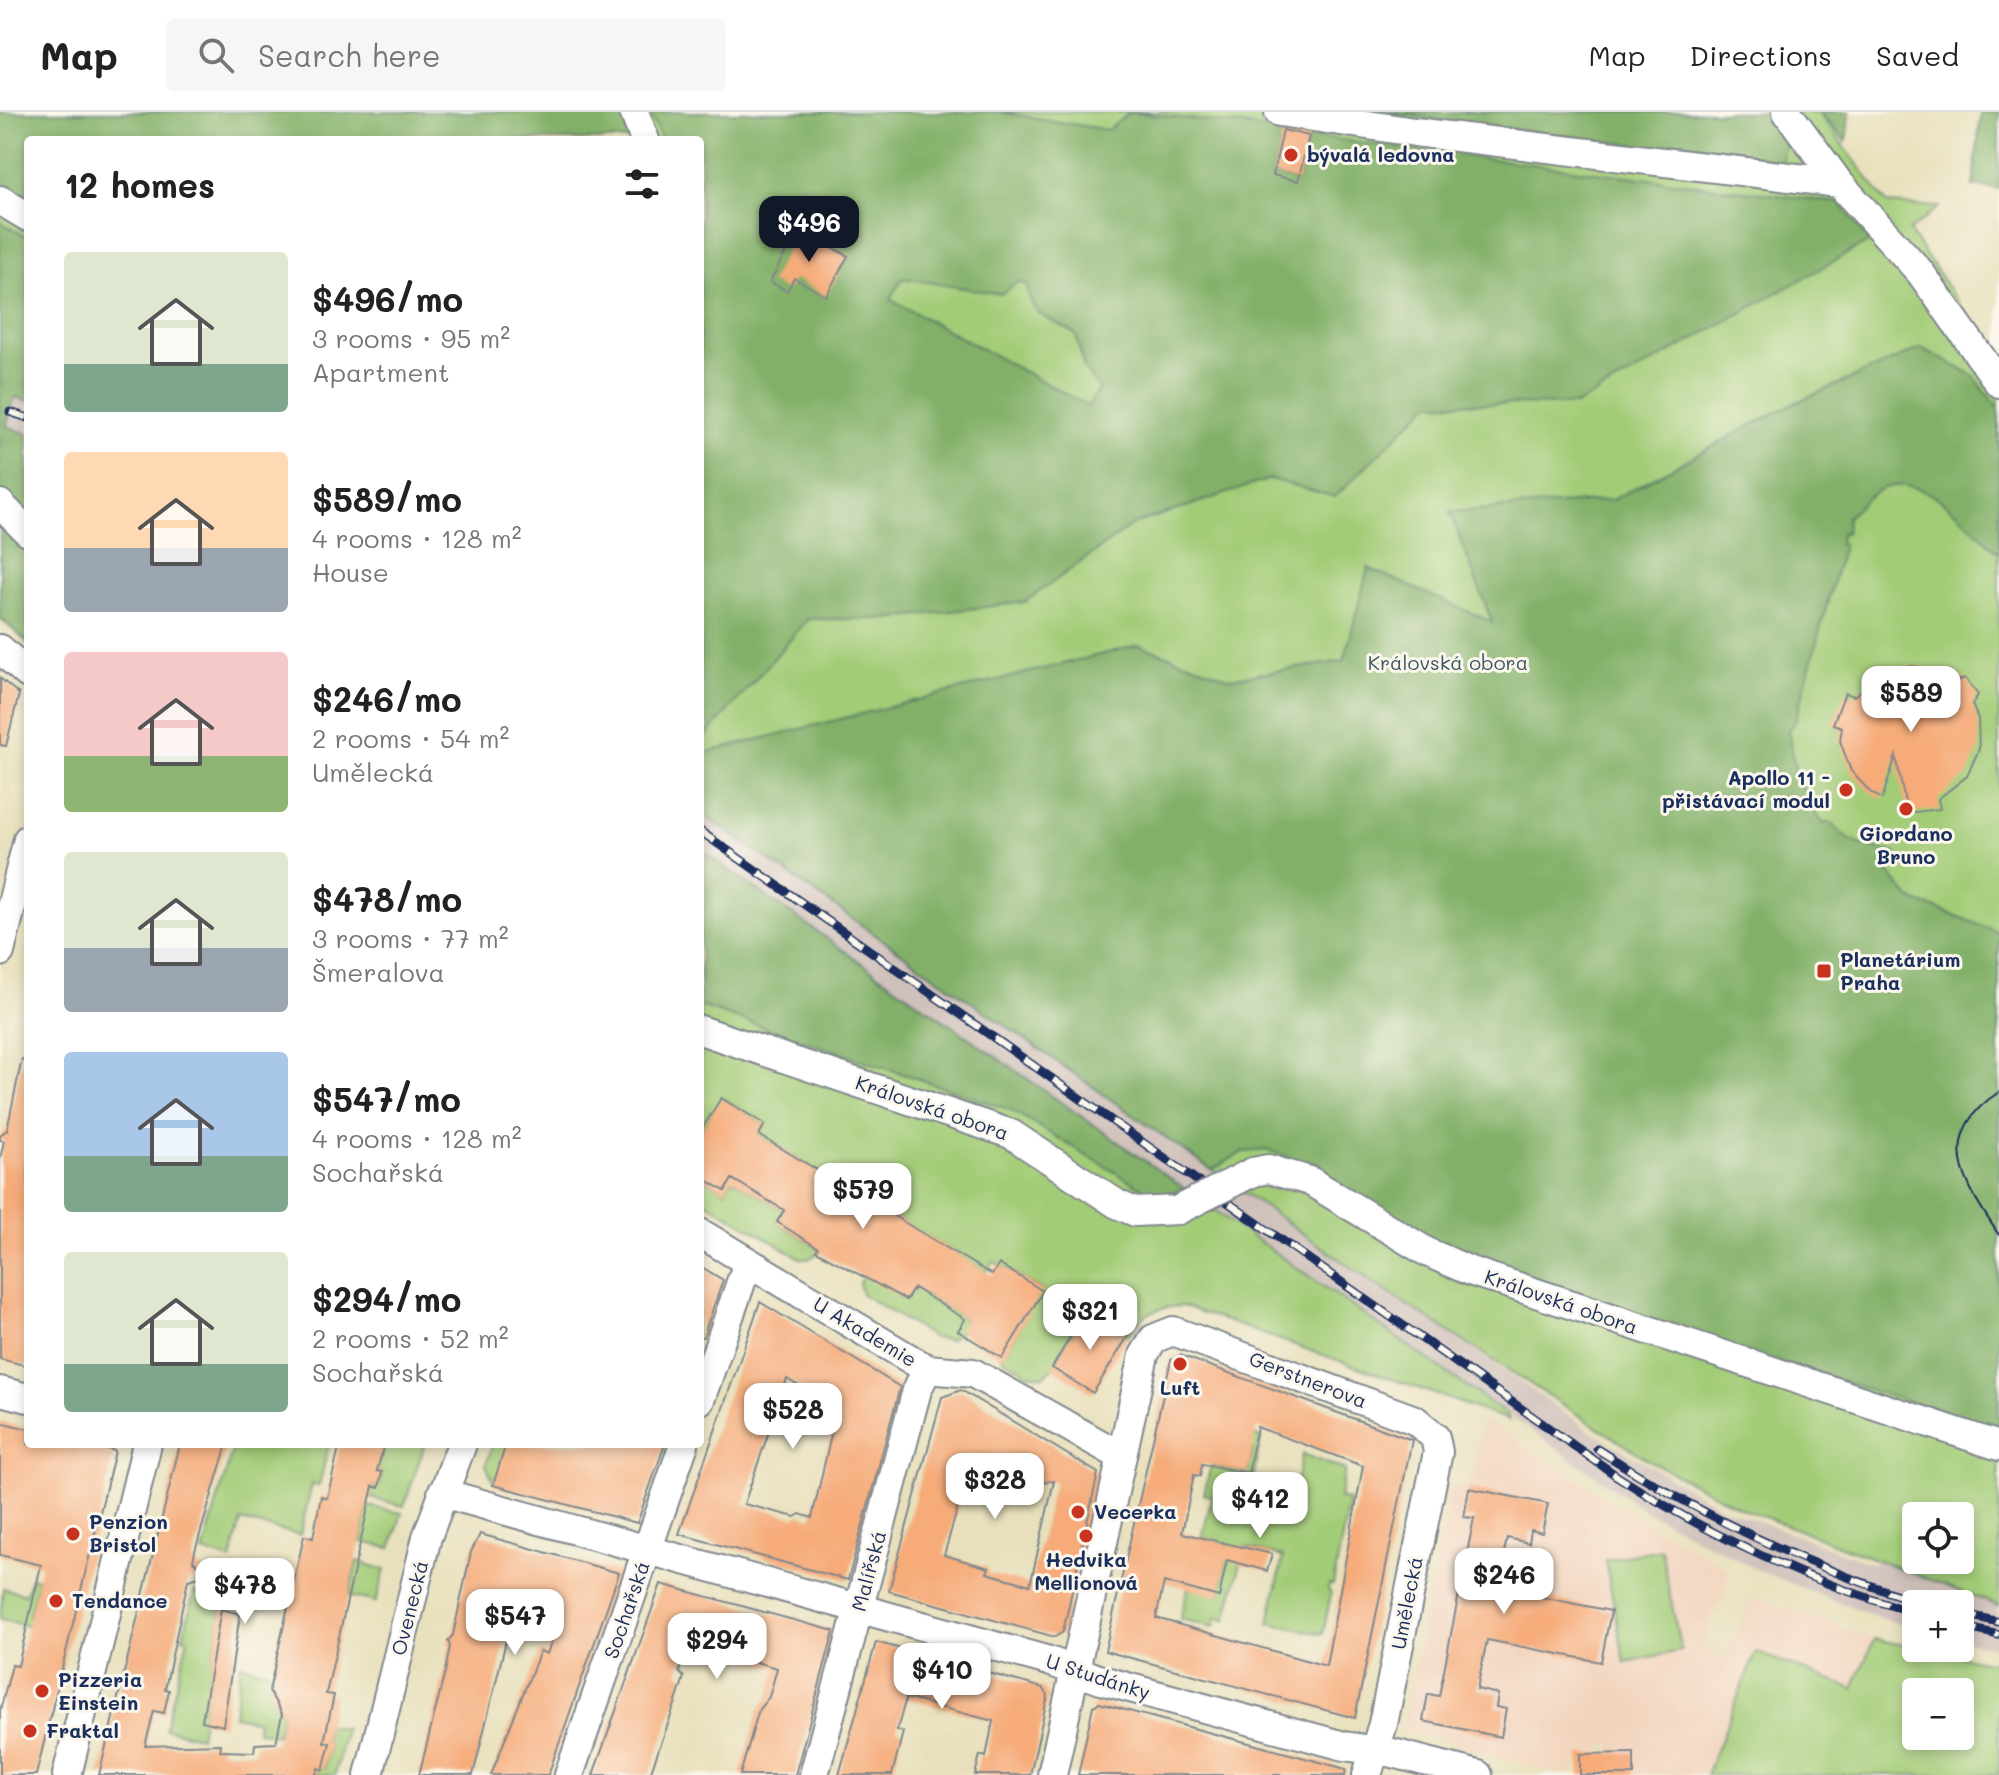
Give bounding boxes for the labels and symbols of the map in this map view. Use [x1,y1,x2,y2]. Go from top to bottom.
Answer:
place label: bývalá ledovna [1307,141,1454,167]
marker: bývalá ledovna [1282,146,1300,164]
pin: $496 [762,196,856,264]
park label: Královská obora [1368,649,1528,675]
pin: $589 [1864,666,1958,734]
place label: Apollo 11 - přistávací modul [1662,764,1830,813]
marker: Apollo 11 - přistávací modul [1837,781,1855,799]
marker: Giordano Bruno [1897,800,1915,818]
place label: Giordano Bruno [1859,820,1953,869]
place label: Planetárium Praha [1840,946,1960,995]
marker: Planetárium Praha [1815,962,1833,980]
street label: Královská obora [852,1069,1012,1145]
pin: $579 [816,1163,910,1231]
street label: Královská obora [1481,1263,1641,1339]
pin: $321 [1043,1284,1137,1352]
street label: U Akademie [809,1290,922,1372]
street label: Gerstnerova [1246,1345,1371,1413]
marker: Luft [1171,1355,1189,1373]
place label: Luft [1160,1374,1200,1400]
pin: $528 [746,1383,840,1451]
pin: $328 [948,1453,1042,1521]
pin: $412 [1213,1472,1307,1540]
place label: Vecerka [1094,1498,1177,1524]
marker: Vecerka [1069,1503,1087,1521]
place label: Penzion Bristol [89,1508,168,1557]
marker: Penzion Bristol [64,1525,82,1543]
marker: Hedvika Mellionová [1077,1527,1095,1545]
street label: Malířská [845,1528,891,1614]
place label: Hedvika Mellionová [1034,1546,1138,1595]
pin: $246 [1457,1548,1551,1616]
street label: Umělecká [1384,1554,1428,1651]
street label: Sochařská [597,1557,655,1662]
pin: $478 [198,1558,292,1626]
street label: Ovenecká [385,1558,433,1658]
place label: Tendance [72,1587,168,1613]
pin: $547 [468,1589,562,1657]
marker: Tendance [47,1592,65,1610]
pin: $294 [670,1613,764,1681]
pin: $410 [895,1643,989,1711]
street label: U Studánky [1043,1647,1154,1705]
place label: Pizzeria Einstein [58,1666,142,1715]
marker: Pizzeria Einstein [33,1682,51,1700]
place label: Fraktal [46,1717,119,1743]
marker: Fraktal [21,1722,39,1740]

